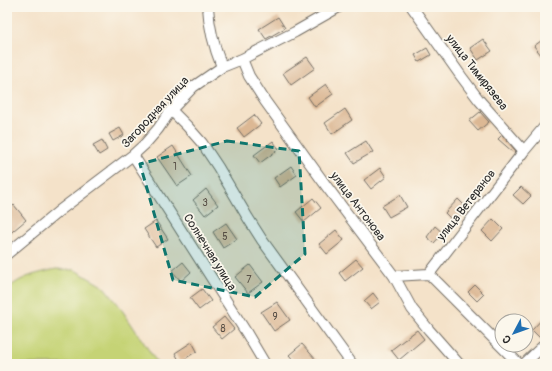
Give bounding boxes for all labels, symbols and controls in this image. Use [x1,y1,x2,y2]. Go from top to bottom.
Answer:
street label: улица Тимирязева [442,31,511,114]
street label: Загородная улица [118,73,193,151]
house number: 1 [173,161,177,173]
street label: улица Ветеранов [433,166,499,245]
street label: улица Антонова [326,168,389,244]
house number: 3 [202,197,208,209]
street label: Солнечная улица [180,211,239,294]
house number: 5 [222,231,228,243]
house number: 7 [246,274,252,286]
house number: 9 [272,311,278,323]
north arrow [494,313,534,353]
house number: 8 [220,323,226,335]
text: С [500,332,514,346]

